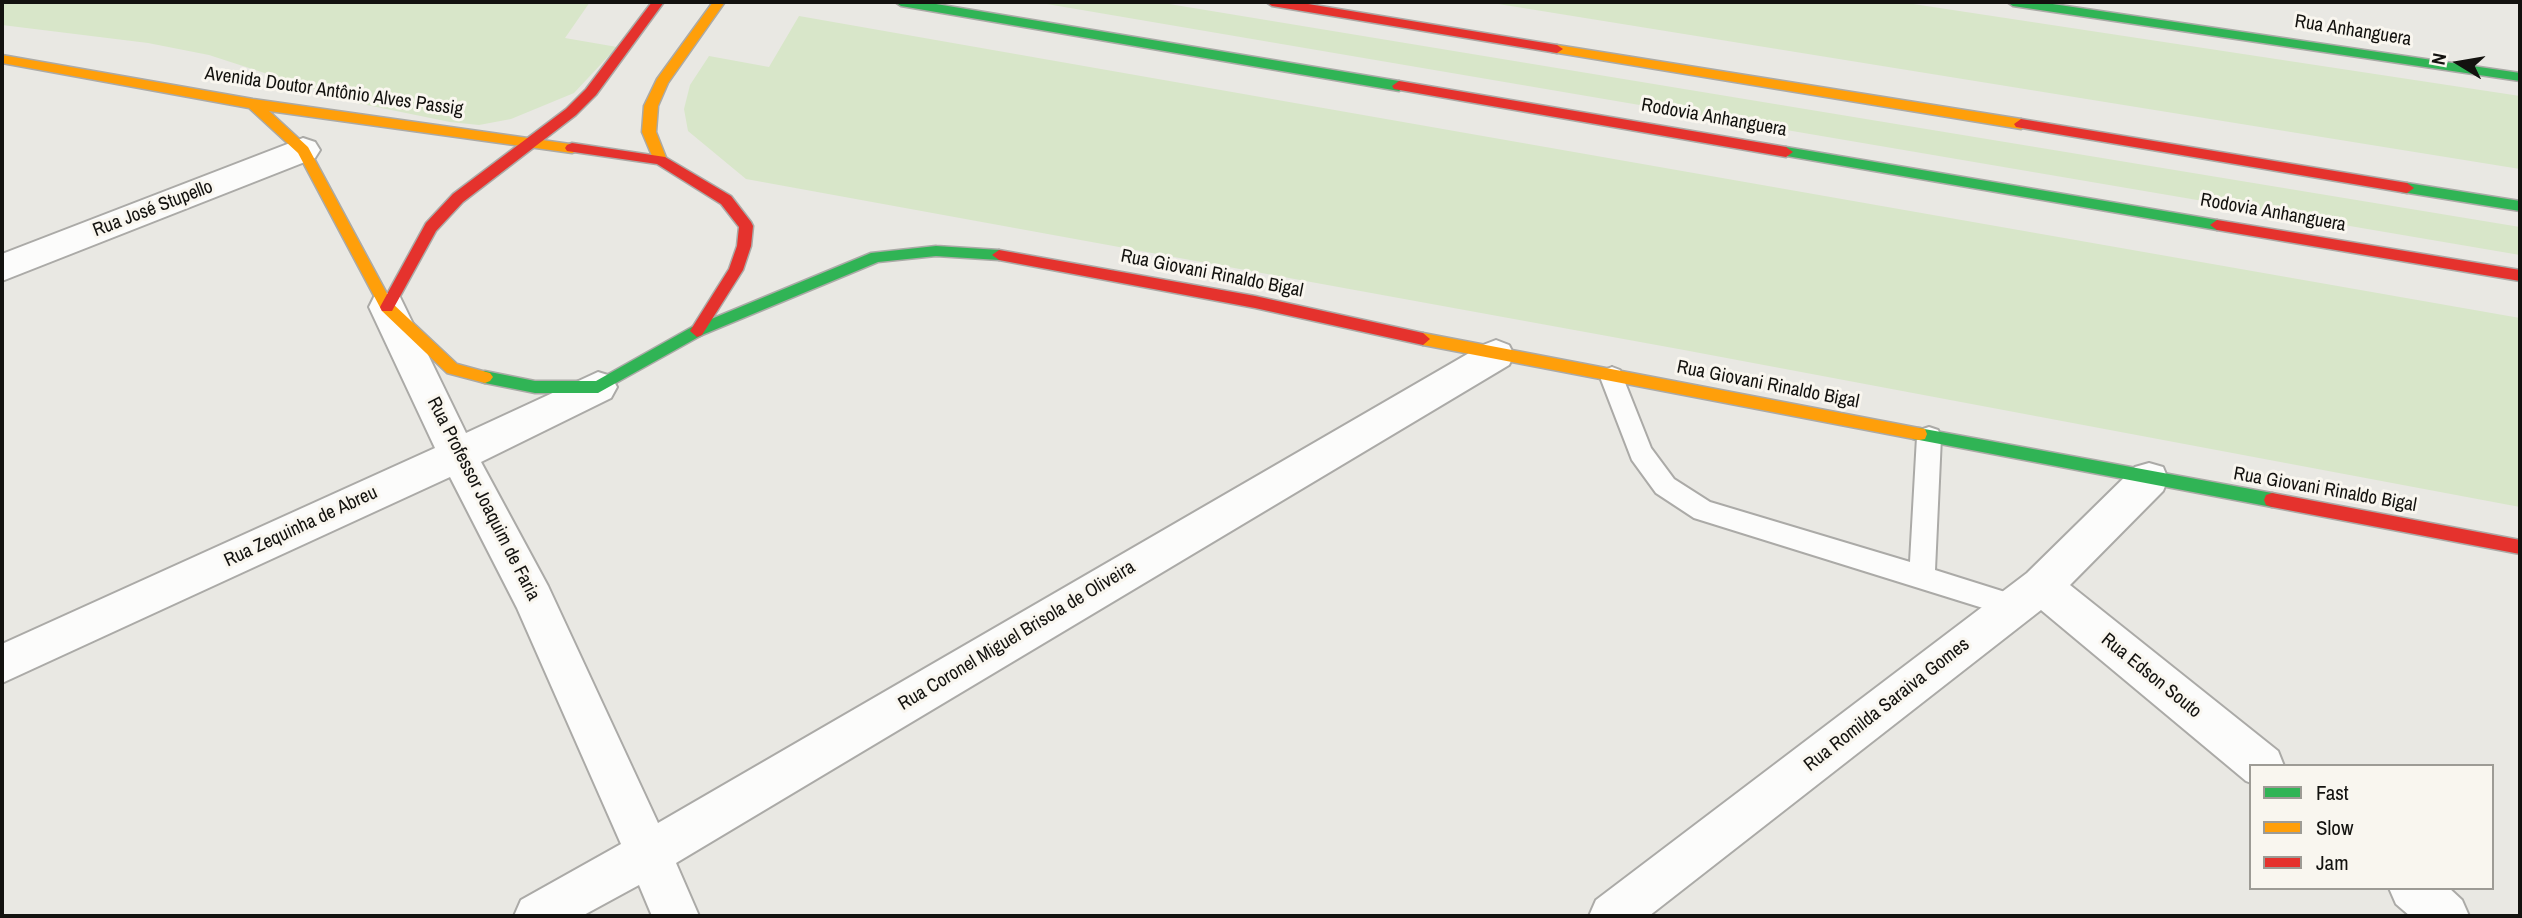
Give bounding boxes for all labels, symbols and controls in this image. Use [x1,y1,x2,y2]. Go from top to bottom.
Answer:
street label: Rua Anhanguera [2293,11,2413,51]
north arrow [2424,28,2494,98]
text: N [2425,51,2452,67]
street label: Avenida Doutor Antônio Alves Passig [203,63,465,121]
street label: Rodovia Anhanguera [1640,94,1788,142]
street label: Rua José Stupello [90,176,216,242]
street label: Rodovia Anhanguera [2199,189,2347,237]
street label: Rua Giovani Rinaldo Bigal [1119,245,1305,303]
street label: Rua Giovani Rinaldo Bigal [1675,356,1861,414]
street label: Rua Professor Joaquim de Faria [422,393,544,605]
street label: Rua Giovani Rinaldo Bigal [2232,463,2418,517]
street label: Rua Zequinha de Abreu [221,482,381,572]
street label: Rua Coronel Miguel Brisola de Oliveira [895,556,1139,716]
street label: Rua Edson Souto [2096,629,2206,723]
street label: Rua Romilda Saraiva Gomes [1800,633,1974,777]
legend [2249,764,2494,890]
text: Fast [2316,778,2349,807]
text: Slow [2316,813,2353,842]
text: Jam [2316,848,2349,877]

